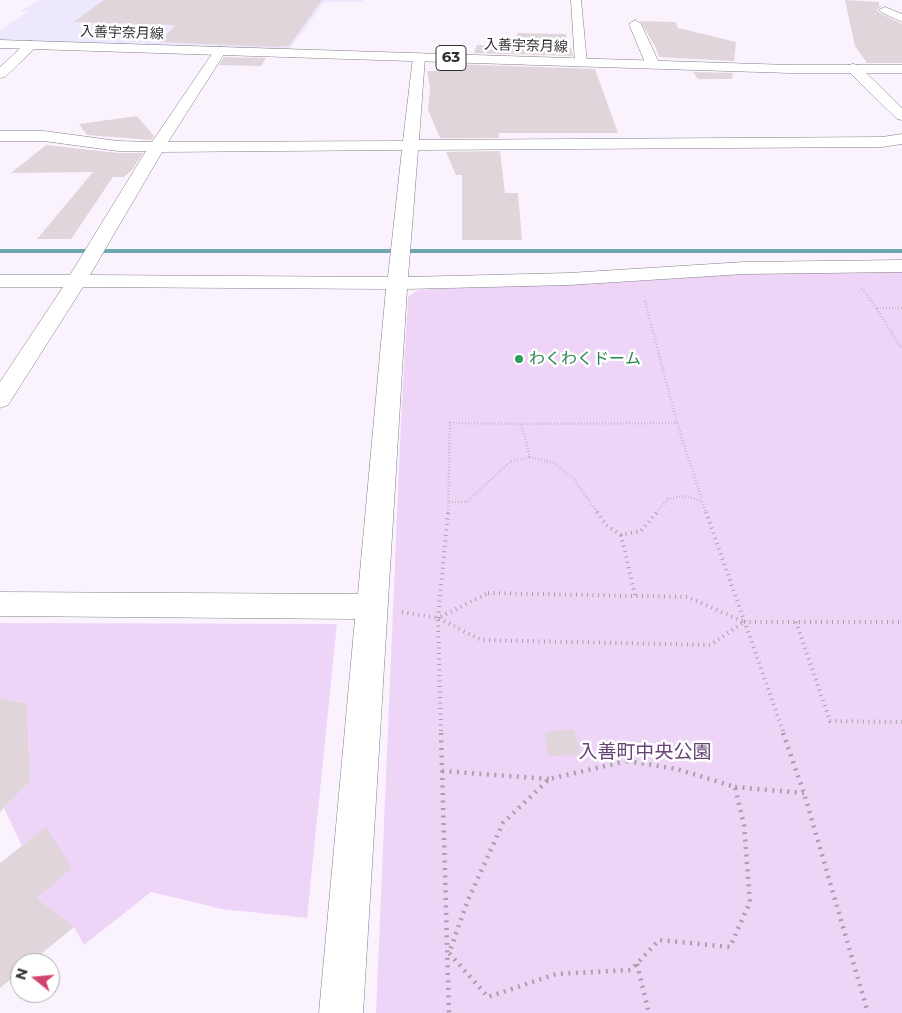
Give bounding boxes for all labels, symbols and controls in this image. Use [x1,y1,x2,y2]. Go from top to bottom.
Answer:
street label: 入善宇奈月線 [80,23,164,43]
street label: 入善宇奈月線 [484,36,568,56]
road number: 63 [436,46,466,70]
place label: わくわくドーム [529,349,641,369]
marker: わくわくドーム [513,353,525,365]
park label: 入善町中央公園 [579,741,711,763]
north arrow [10,953,60,1003]
text: N [11,966,32,982]

